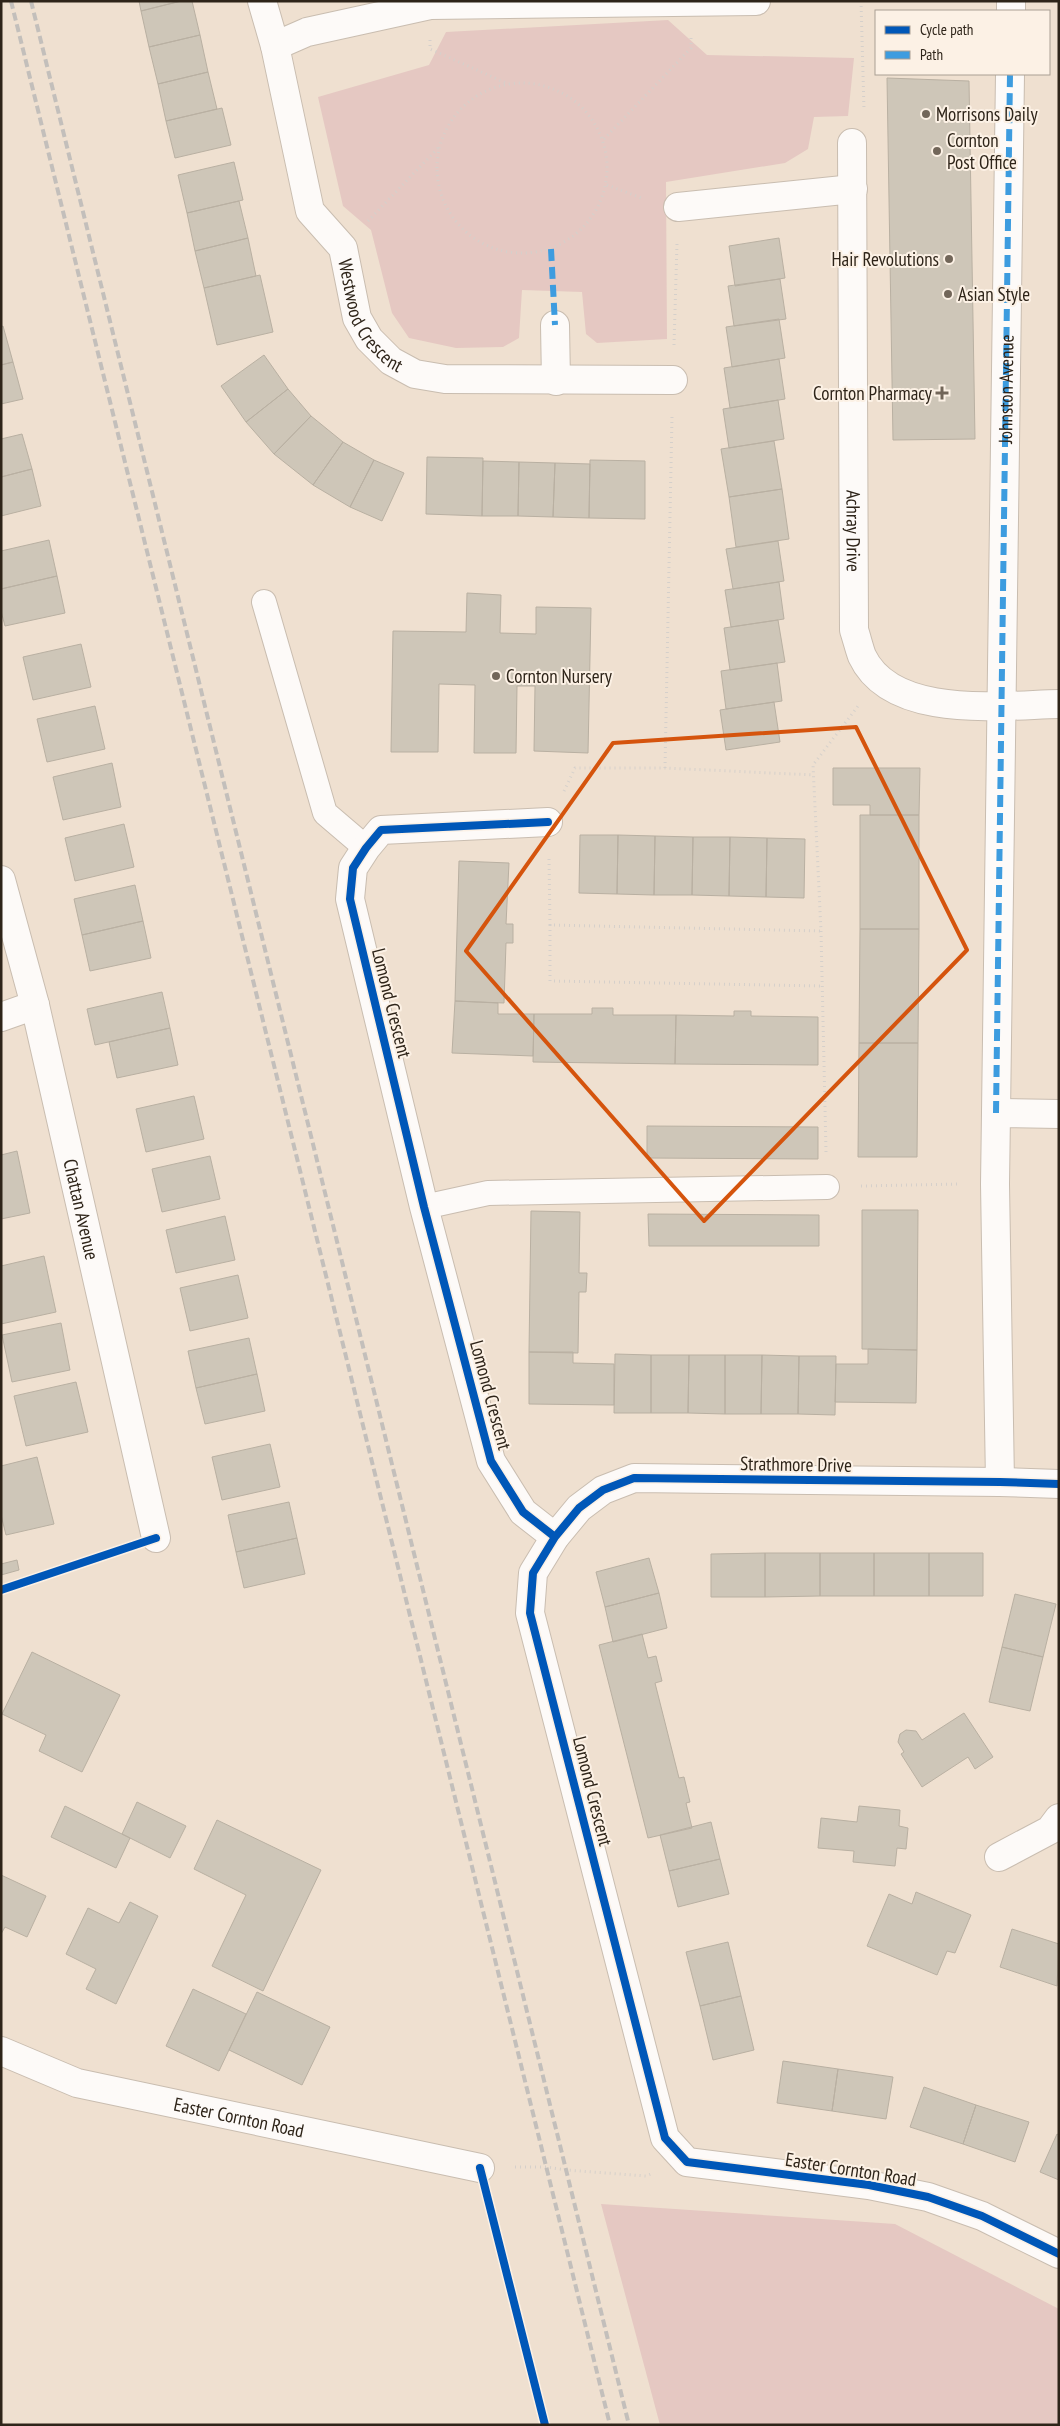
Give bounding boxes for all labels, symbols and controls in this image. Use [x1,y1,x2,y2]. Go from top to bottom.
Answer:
legend [875,10,1050,75]
text: Cycle path [920,20,973,39]
text: Path [920,45,943,64]
place label: Morrisons Daily [936,102,1038,126]
marker: Morrisons Daily [920,108,932,120]
place label: Cornton Post Office [947,128,1017,174]
marker: Cornton Post Office [931,145,943,157]
place label: Hair Revolutions [831,247,939,271]
marker: Hair Revolutions [943,253,955,265]
street label: Westwood Crescent [333,257,408,378]
place label: Asian Style [958,282,1030,306]
marker: Asian Style [942,288,954,300]
street label: Johnston Avenue [993,334,1018,445]
place label: Cornton Pharmacy [813,381,933,405]
marker: Cornton Pharmacy [936,387,948,399]
street label: Achray Drive [841,490,866,572]
place label: Cornton Nursery [506,664,613,688]
marker: Cornton Nursery [490,670,502,682]
street label: Lomond Crescent [367,946,417,1061]
street label: Chattan Avenue [58,1157,104,1262]
street label: Lomond Crescent [465,1338,517,1453]
street label: Strathmore Drive [740,1451,852,1477]
street label: Lomond Crescent [568,1734,618,1849]
street label: Easter Cornton Road [172,2092,306,2143]
street label: Easter Cornton Road [784,2147,918,2191]

